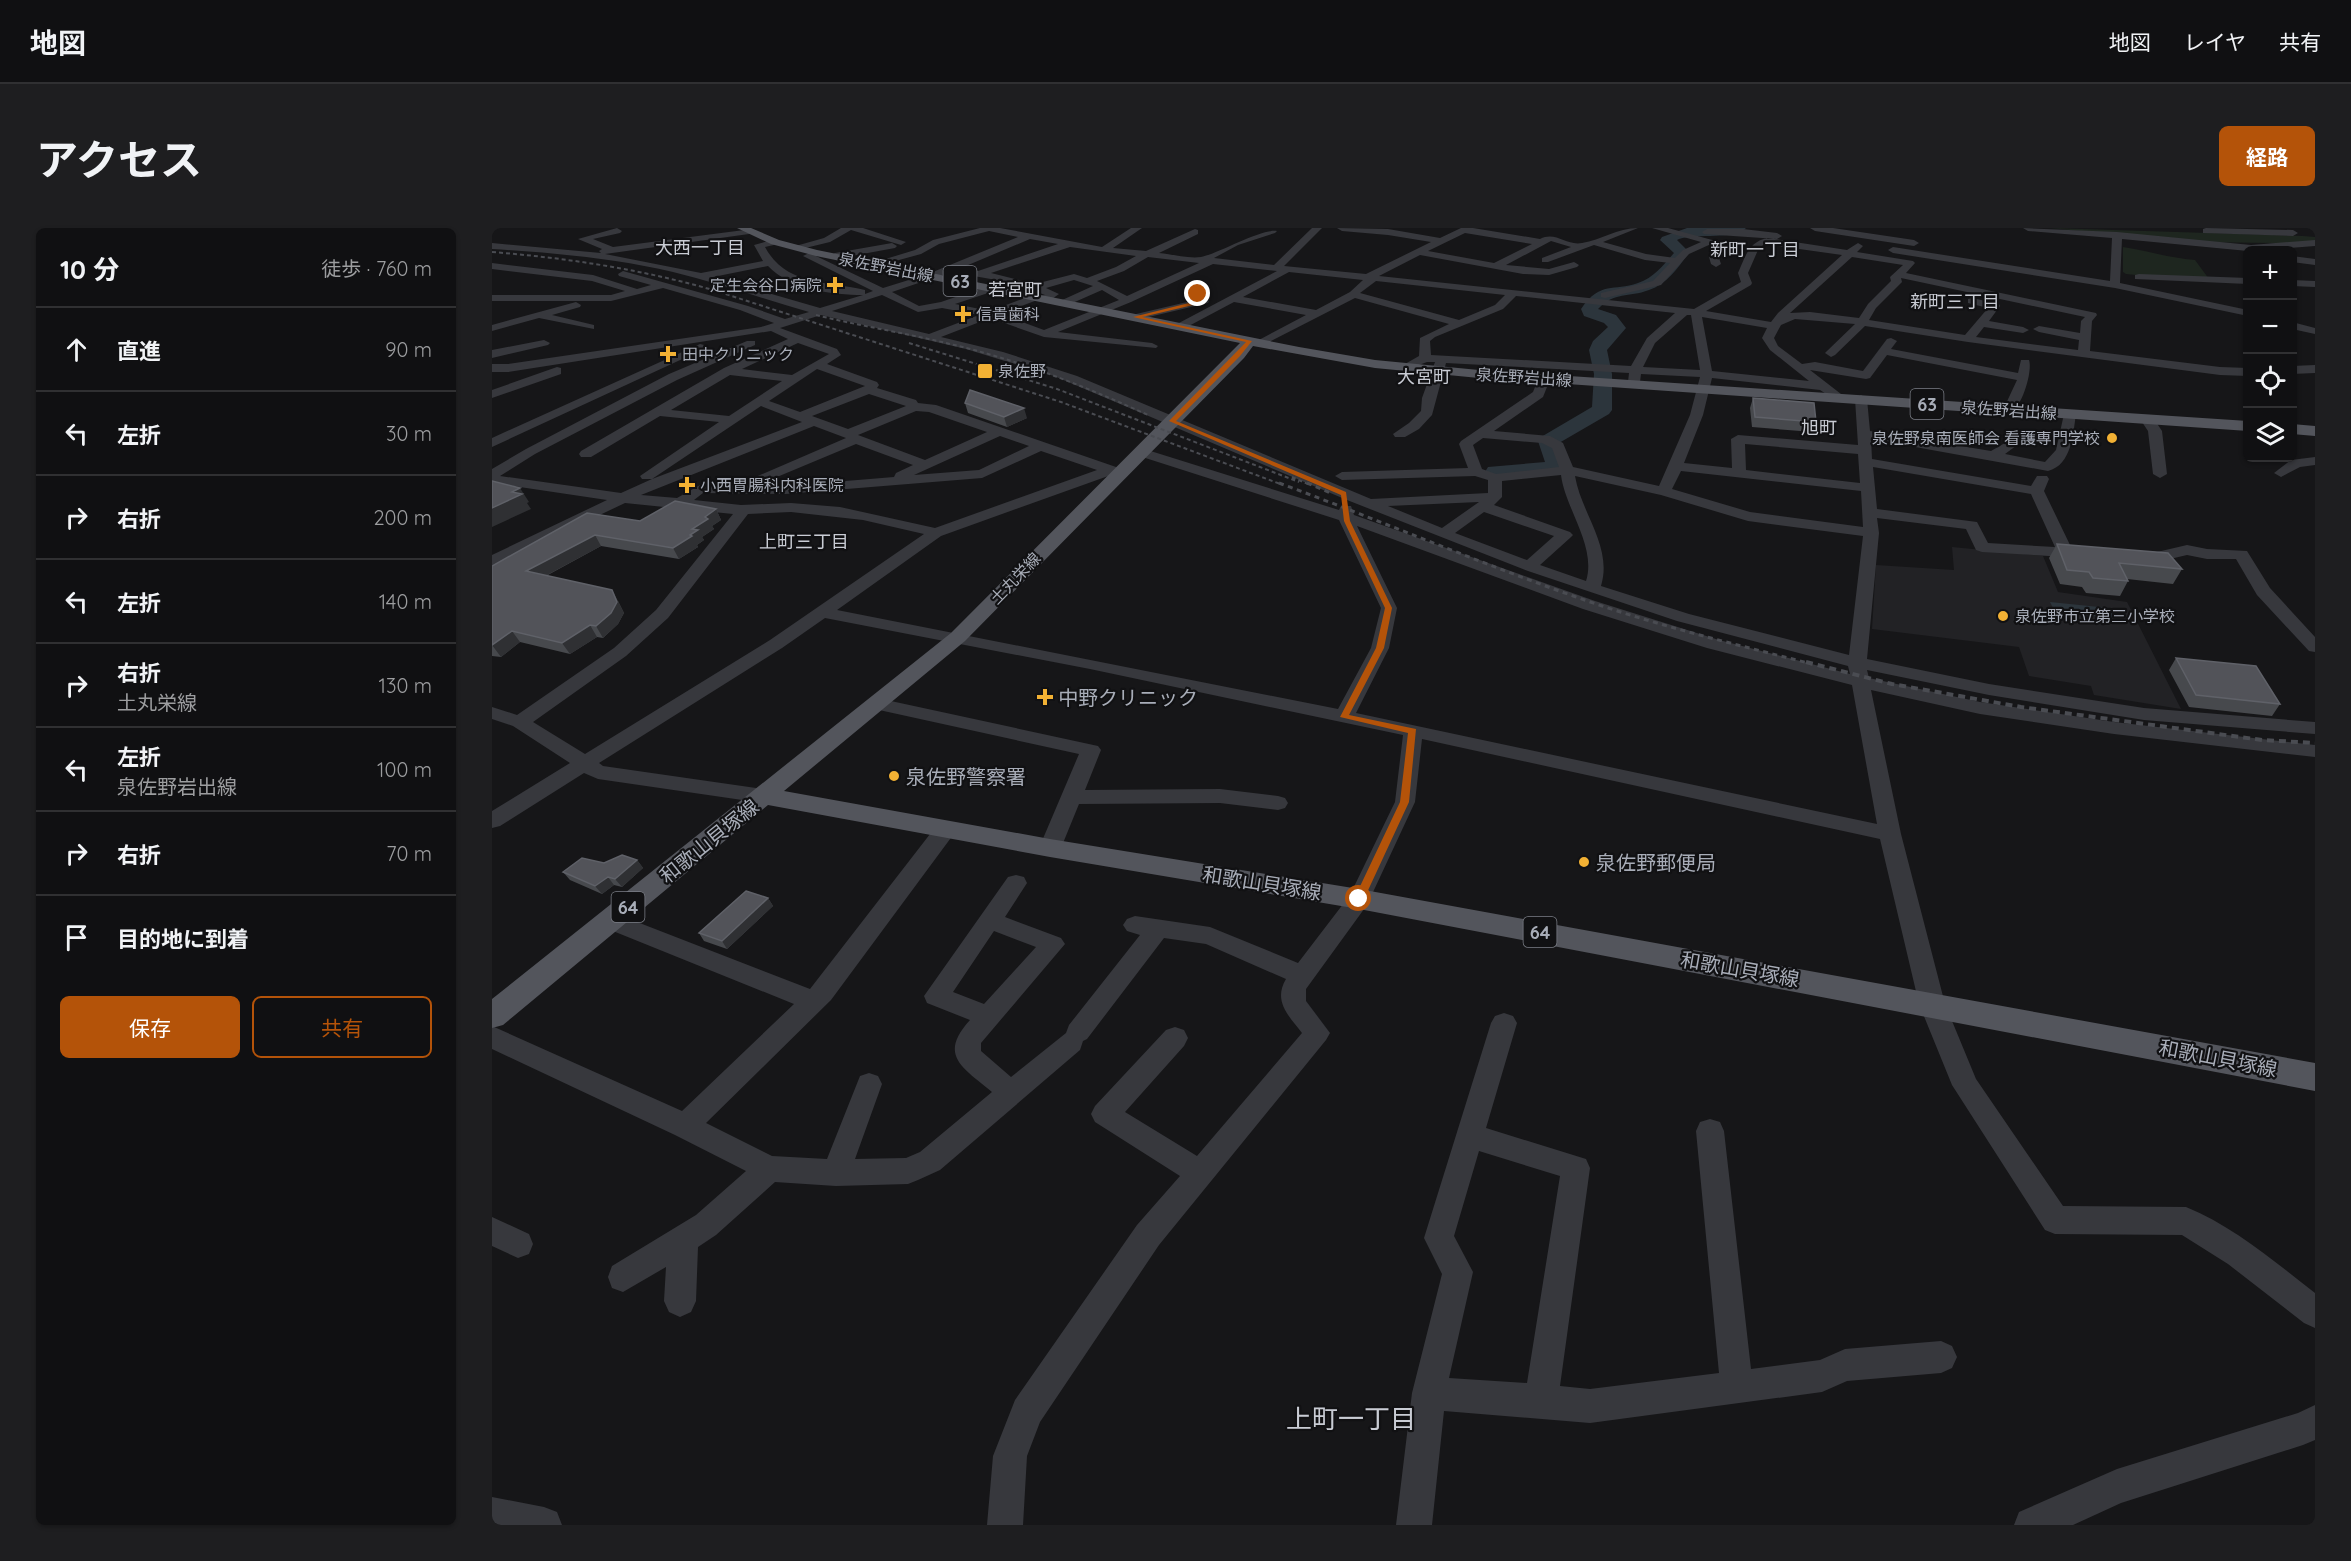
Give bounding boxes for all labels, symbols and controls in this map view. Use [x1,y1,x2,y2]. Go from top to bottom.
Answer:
text: 地図 [30,25,86,60]
text: 地図 [2109,29,2151,55]
text: レイヤ [2184,29,2246,55]
text: 共有 [2279,29,2321,55]
button: 経路 [2219,126,2315,186]
text: アクセス [36,133,202,186]
district label: 大西一丁目 [655,236,745,259]
district label: 新町一丁目 [1710,238,1800,261]
map controls [2243,246,2297,462]
button: + [2243,246,2297,300]
street label: 泉佐野岩出線 [837,248,935,286]
text: 10 分 [60,253,119,286]
text: 徒歩 · 760 m [321,256,432,281]
road number: 63 [944,266,976,296]
place label: 定生会谷口病院 [710,275,822,295]
marker: 定生会谷口病院 [826,276,844,294]
district label: 若宮町 [988,278,1042,301]
route end [1184,280,1210,306]
district label: 新町三丁目 [1910,290,2000,313]
button: − [2243,300,2297,354]
place label: 信貴歯科 [976,304,1040,324]
marker: 信貴歯科 [954,305,972,323]
icon: ahead [60,333,93,366]
text: 直進 [117,337,161,365]
text: 90 m [385,337,432,362]
place label: 田中クリニック [682,344,794,364]
marker: 田中クリニック [659,345,677,363]
button: locate [2243,354,2297,408]
place label: 泉佐野 [998,361,1046,381]
marker: 泉佐野 [976,362,994,380]
street label: 泉佐野岩出線 [1475,364,1573,390]
district label: 大宮町 [1397,365,1451,388]
road number: 63 [1910,389,1944,419]
street label: 泉佐野岩出線 [1960,397,2058,423]
button: layers [2243,408,2297,462]
district label: 旭町 [1801,416,1837,439]
icon: left [60,417,93,450]
text: 左折 [117,421,161,449]
text: 30 m [386,421,432,446]
place label: 泉佐野泉南医師会 看護専門学校 [1872,428,2100,448]
marker: 泉佐野泉南医師会 看護専門学校 [2105,431,2119,445]
place label: 小西胃腸科内科医院 [700,475,844,495]
marker: 小西胃腸科内科医院 [678,476,696,494]
icon: right [60,501,93,534]
text: 右折 [117,505,161,533]
text: 200 m [373,505,432,530]
district label: 上町三丁目 [759,530,849,553]
street label: 土丸栄線 [986,548,1044,608]
icon: left [60,585,93,618]
text: 左折 [117,589,161,617]
text: 140 m [379,589,432,614]
place label: 泉佐野市立第三小学校 [2015,606,2175,626]
marker: 泉佐野市立第三小学校 [1996,609,2010,623]
text: 右折 [117,659,161,687]
icon: right [60,669,93,702]
text: 130 m [379,673,432,698]
place label: 中野クリニック [1058,685,1198,710]
marker: 中野クリニック [1036,688,1054,706]
text: 土丸栄線 [117,690,197,715]
text: 左折 [117,743,161,771]
icon: left [60,753,93,786]
text: 100 m [377,757,432,782]
place label: 泉佐野警察署 [906,764,1026,789]
marker: 泉佐野警察署 [887,769,901,783]
text: 泉佐野岩出線 [117,774,237,799]
street label: 和歌山貝塚線 [655,794,763,888]
icon: right [60,837,93,870]
text: 右折 [117,841,161,869]
text: 70 m [386,841,432,866]
place label: 泉佐野郵便局 [1596,850,1716,875]
marker: 泉佐野郵便局 [1577,855,1591,869]
street label: 和歌山貝塚線 [1201,861,1323,905]
route start [1345,885,1371,911]
road number: 64 [612,892,644,922]
road number: 64 [1524,917,1556,947]
icon: arrive [60,921,93,954]
text: 目的地に到着 [117,925,249,953]
street label: 和歌山貝塚線 [1679,946,1801,992]
button: 保存 [60,996,240,1058]
button: 共有 [252,996,432,1058]
street label: 和歌山貝塚線 [2157,1034,2279,1082]
district label: 上町一丁目 [1286,1402,1416,1435]

